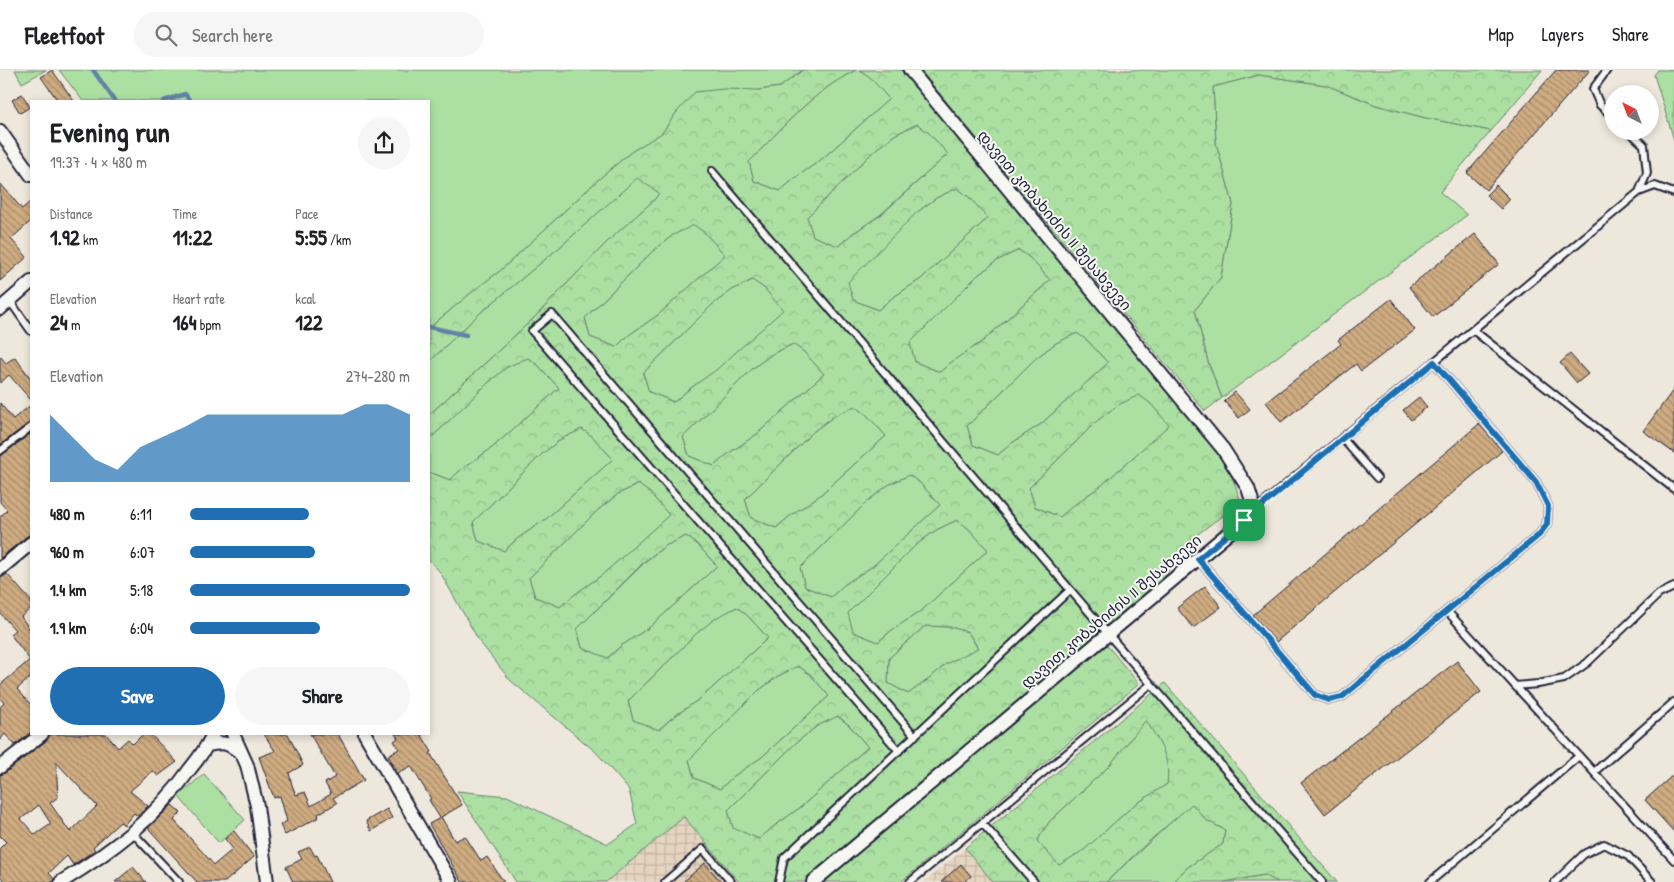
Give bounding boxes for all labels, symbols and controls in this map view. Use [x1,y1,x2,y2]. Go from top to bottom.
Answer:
search box [134,12,484,57]
text: Fleetfoot [25,19,104,51]
icon: search [152,21,180,49]
text: Search here [192,22,273,48]
text: Map [1488,22,1514,47]
text: Layers [1542,22,1584,47]
text: Share [1612,22,1649,47]
north arrow [1604,85,1659,140]
map controls [1604,85,1659,140]
text: Evening run [50,113,170,151]
button: share [358,117,410,169]
street label: დავით კობახიძის II შესახვევი [973,125,1137,315]
text: 19:37 · 4 × 480 m [50,151,147,173]
text: Distance [50,204,93,223]
text: Time [173,204,197,223]
text: Pace [295,204,319,223]
text: 1.92 [50,223,80,252]
text: 11:22 [173,223,212,252]
text: 5:55 [295,223,327,252]
text: km [80,230,98,249]
text: /km [327,230,351,249]
text: Elevation [50,289,97,308]
text: Heart rate [173,289,225,308]
text: kcal [295,289,316,308]
text: 24 [50,308,68,337]
text: 164 [173,308,197,337]
text: 122 [295,308,323,337]
text: m [68,315,80,334]
text: bpm [197,315,221,334]
text: Elevation [50,365,103,387]
text: 274–280 m [346,365,410,387]
pin [1223,499,1265,541]
text: 480 m [50,503,85,525]
text: 6:11 [130,503,152,525]
icon: arrive [1230,506,1258,534]
street label: დავით კობახიძის II შესახვევი [1016,529,1206,693]
text: 960 m [50,541,84,563]
text: 6:07 [130,541,155,563]
text: 1.4 km [50,579,86,601]
text: 5:18 [130,579,153,601]
text: 1.9 km [50,617,86,639]
text: 6:04 [130,617,153,639]
button: Save [50,667,225,725]
button: Share [235,667,410,725]

